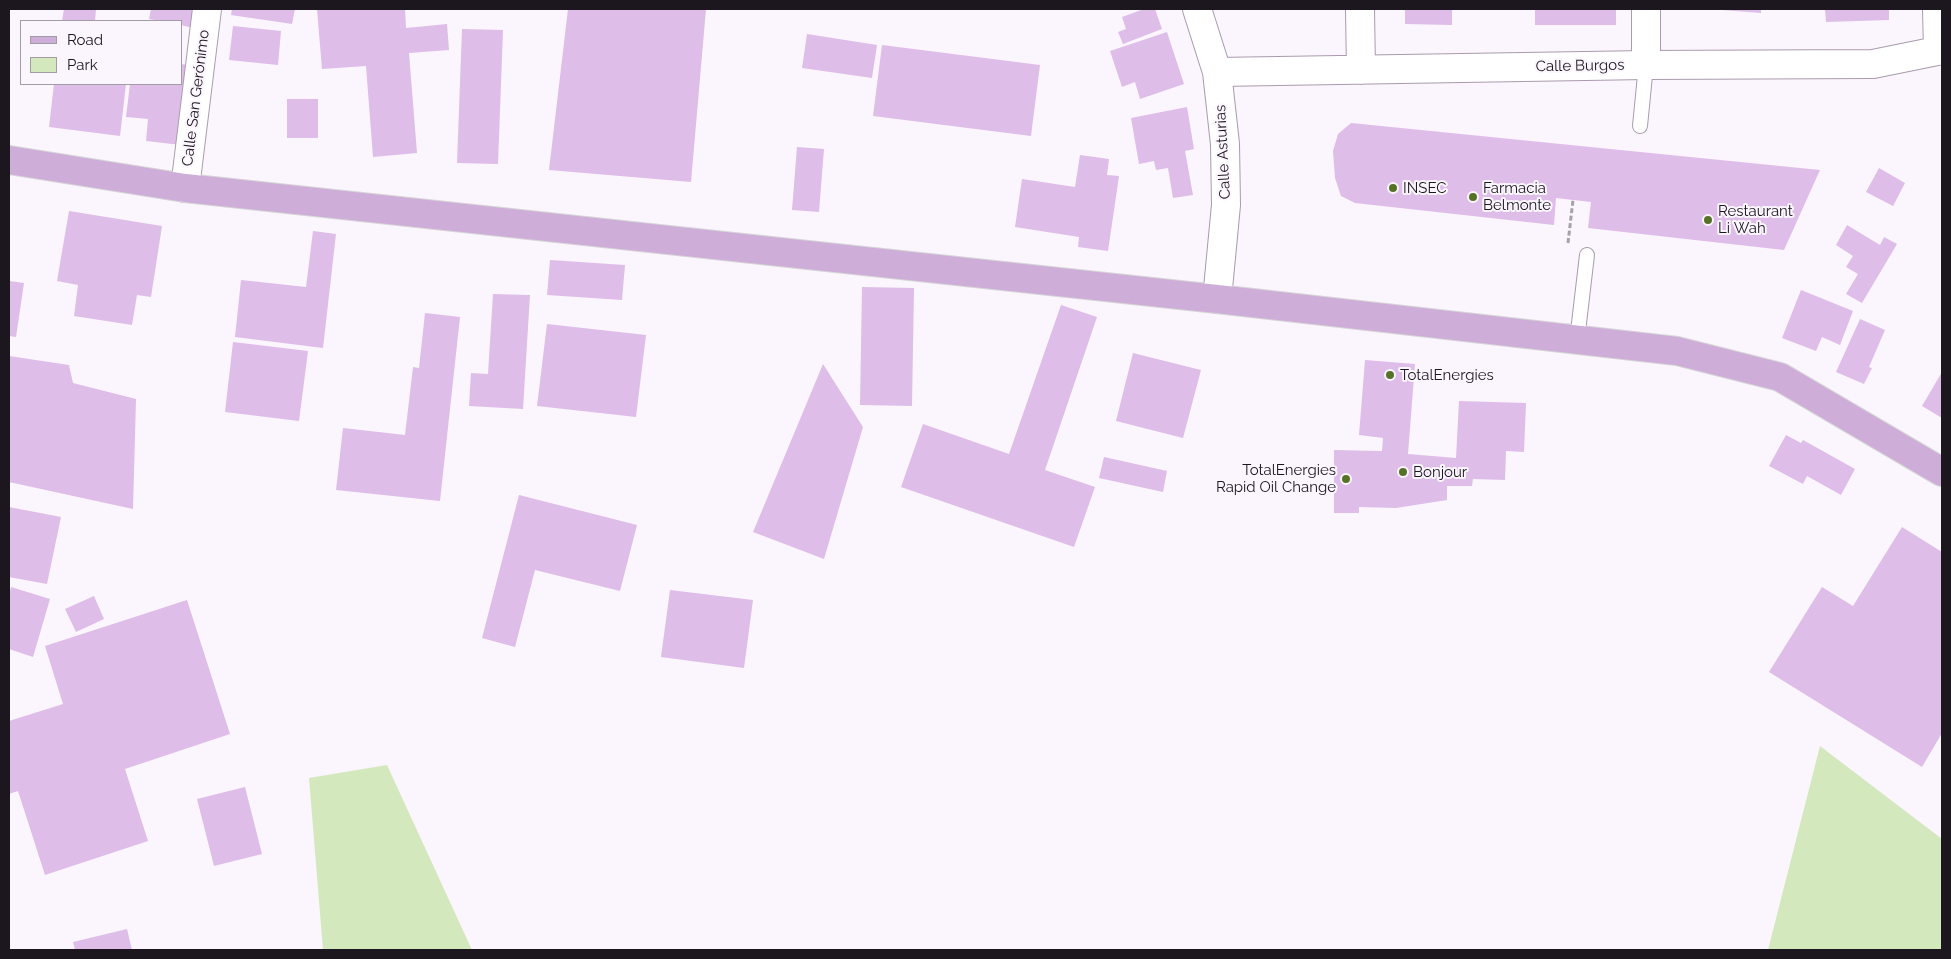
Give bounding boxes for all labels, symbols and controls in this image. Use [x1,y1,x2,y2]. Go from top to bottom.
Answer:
legend [20,20,182,85]
street label: Calle San Gerónimo [179,29,213,167]
text: Road [67,31,103,49]
text: Park [67,56,98,74]
street label: Calle Burgos [1536,56,1624,76]
street label: Calle Asturias [1212,104,1234,200]
place label: INSEC [1403,179,1447,197]
place label: Farmacia Belmonte [1483,179,1551,214]
marker: INSEC [1387,182,1399,194]
marker: Farmacia Belmonte [1467,191,1479,203]
place label: Restaurant Li Wah [1718,202,1793,237]
marker: Restaurant Li Wah [1702,214,1714,226]
place label: TotalEnergies [1400,366,1494,384]
marker: TotalEnergies [1384,369,1396,381]
place label: TotalEnergies Rapid Oil Change [1216,461,1336,496]
place label: Bonjour [1413,463,1467,481]
marker: Bonjour [1397,466,1409,478]
marker: TotalEnergies Rapid Oil Change [1340,473,1352,485]

